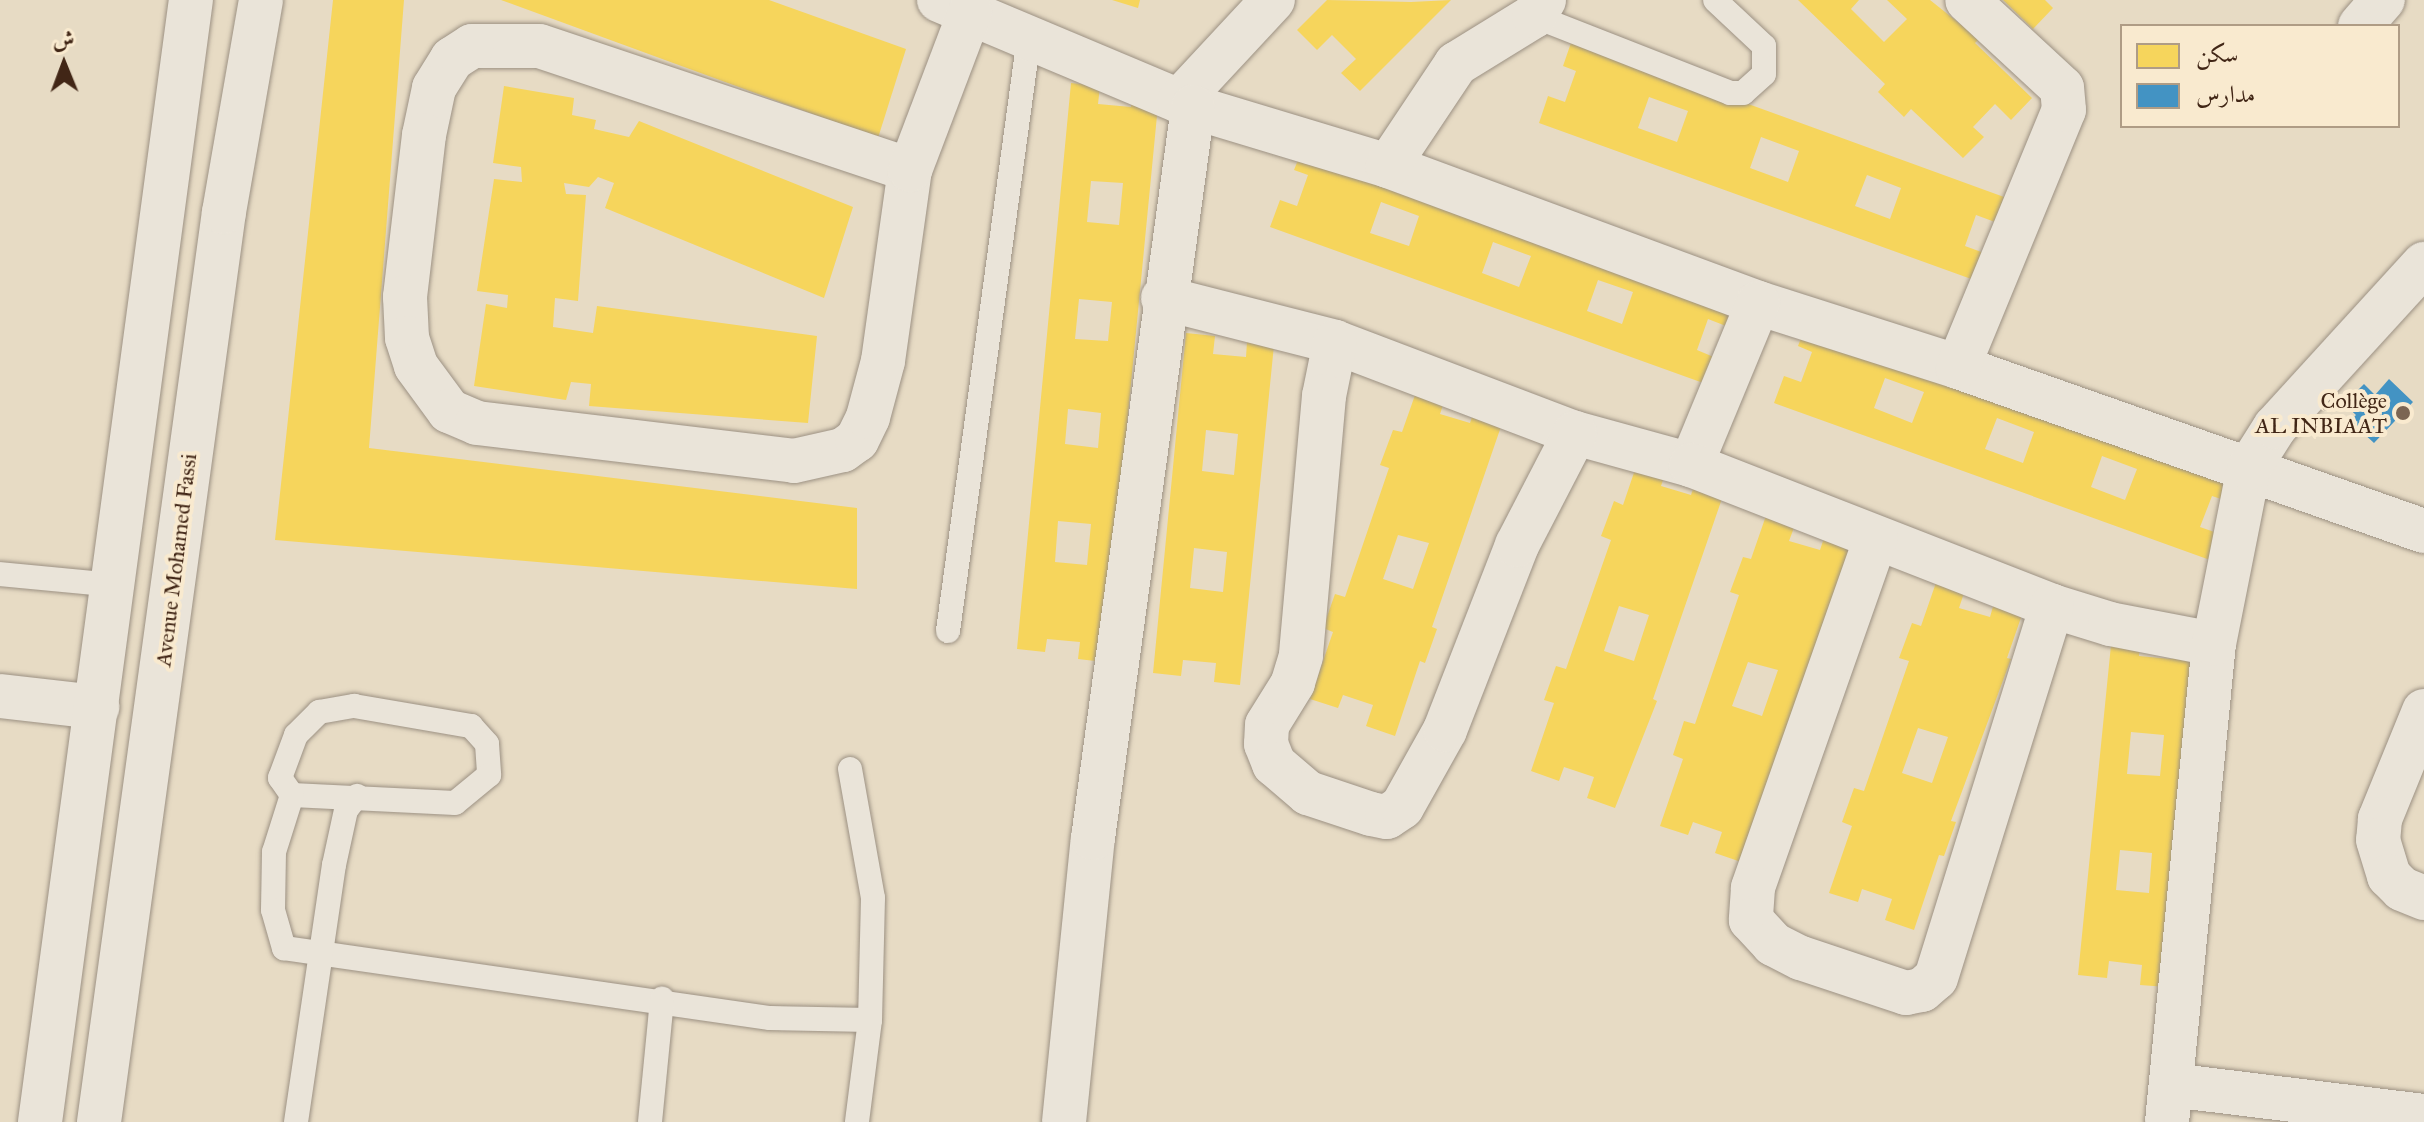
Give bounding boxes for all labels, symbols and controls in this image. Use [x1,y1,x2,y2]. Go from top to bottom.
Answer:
north arrow [24,24,104,104]
legend [2120,24,2400,128]
text: ش [52,26,75,53]
text: سكن [2196,39,2239,69]
text: مدارس [2196,79,2255,109]
place label: Collège AL INBIAAT [2255,387,2387,438]
marker: Collège AL INBIAAT [2394,404,2412,422]
street label: Avenue Mohamed Fassi [150,452,202,668]

